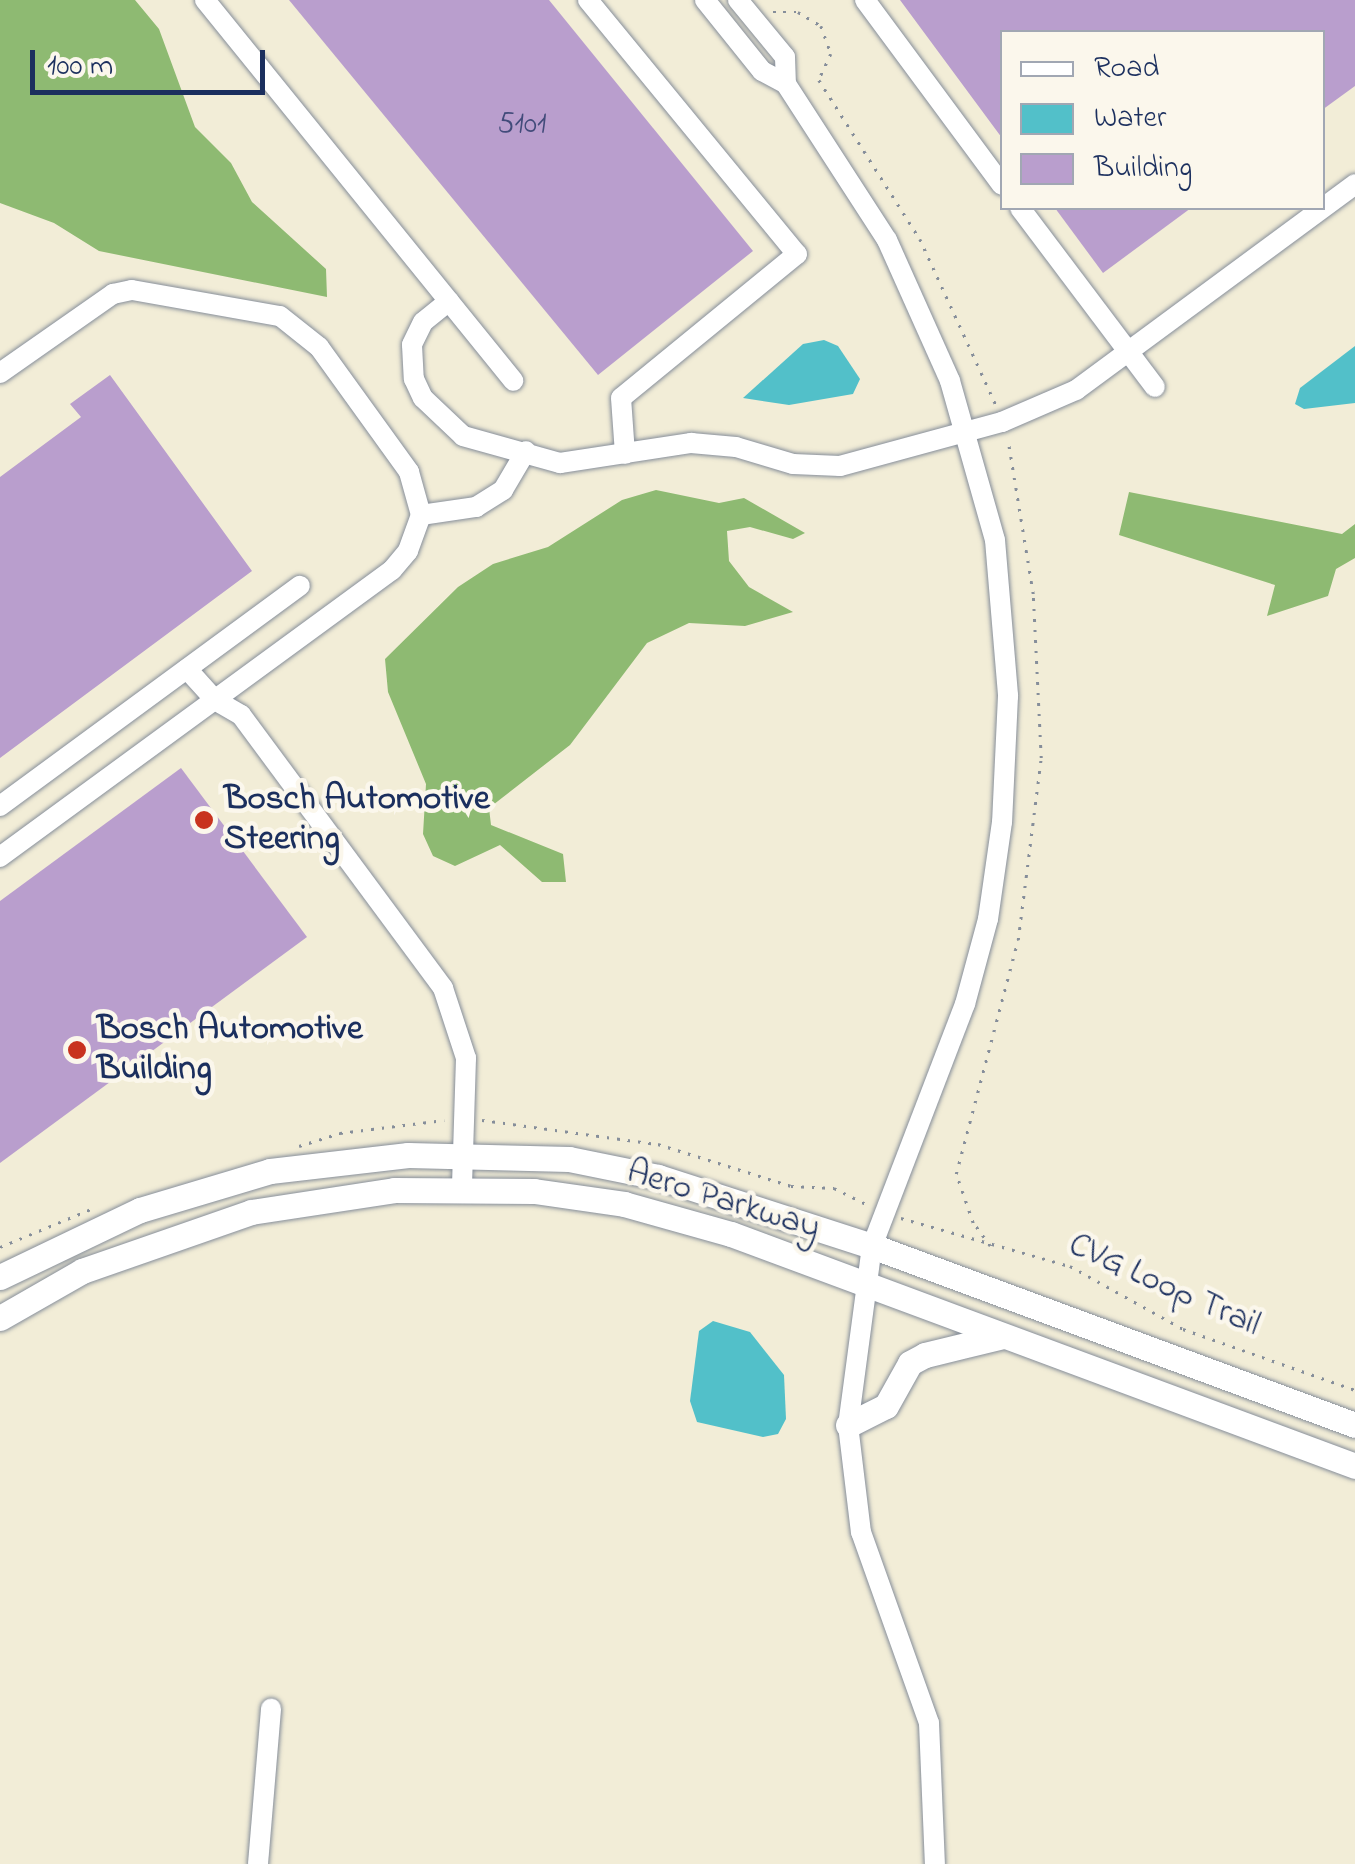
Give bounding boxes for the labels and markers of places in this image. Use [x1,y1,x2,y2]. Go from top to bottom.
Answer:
place label: Bosch Automotive Steering [224,779,490,861]
marker: Bosch Automotive Steering [193,809,215,831]
place label: Bosch Automotive Building [97,1009,363,1091]
marker: Bosch Automotive Building [66,1039,88,1061]

